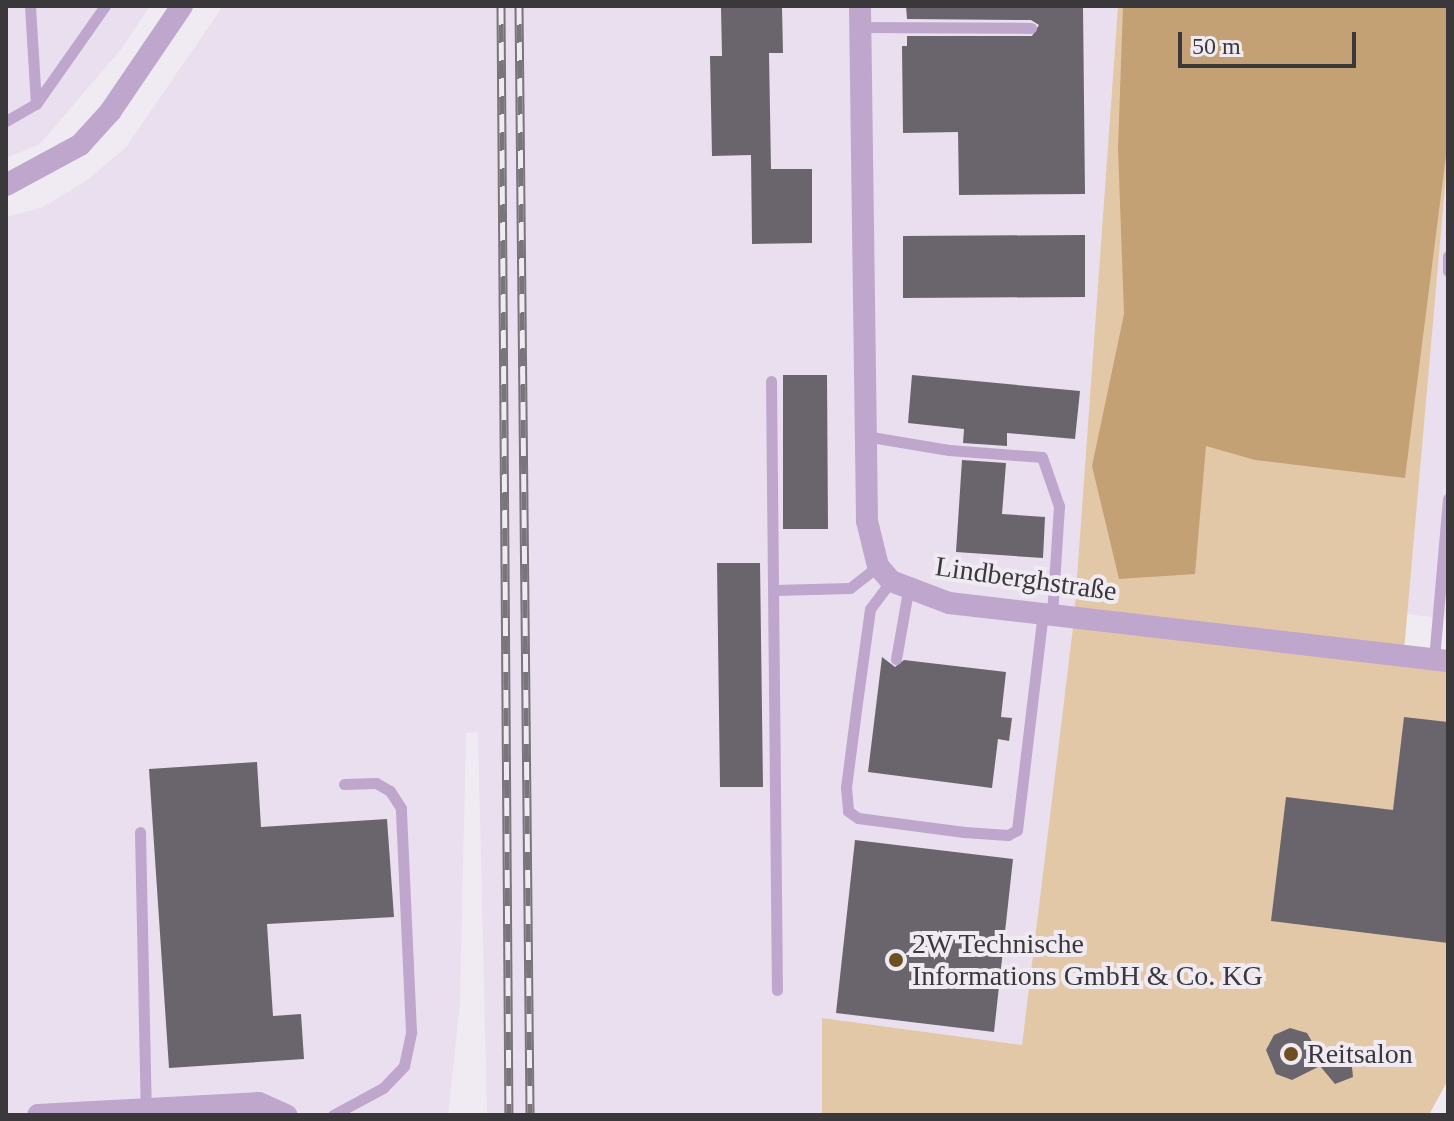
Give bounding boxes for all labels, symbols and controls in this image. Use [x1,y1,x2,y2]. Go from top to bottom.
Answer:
scale bar [1182,16,1360,66]
text: 50 m [1192,33,1241,59]
street label: Lindberghstraße [933,550,1119,608]
place label: 2W Technische Informations GmbH & Co. KG [912,927,1263,993]
marker: 2W Technische Informations GmbH & Co. KG [887,951,905,969]
place label: Reitsalon [1307,1037,1413,1071]
marker: Reitsalon [1282,1045,1300,1063]

